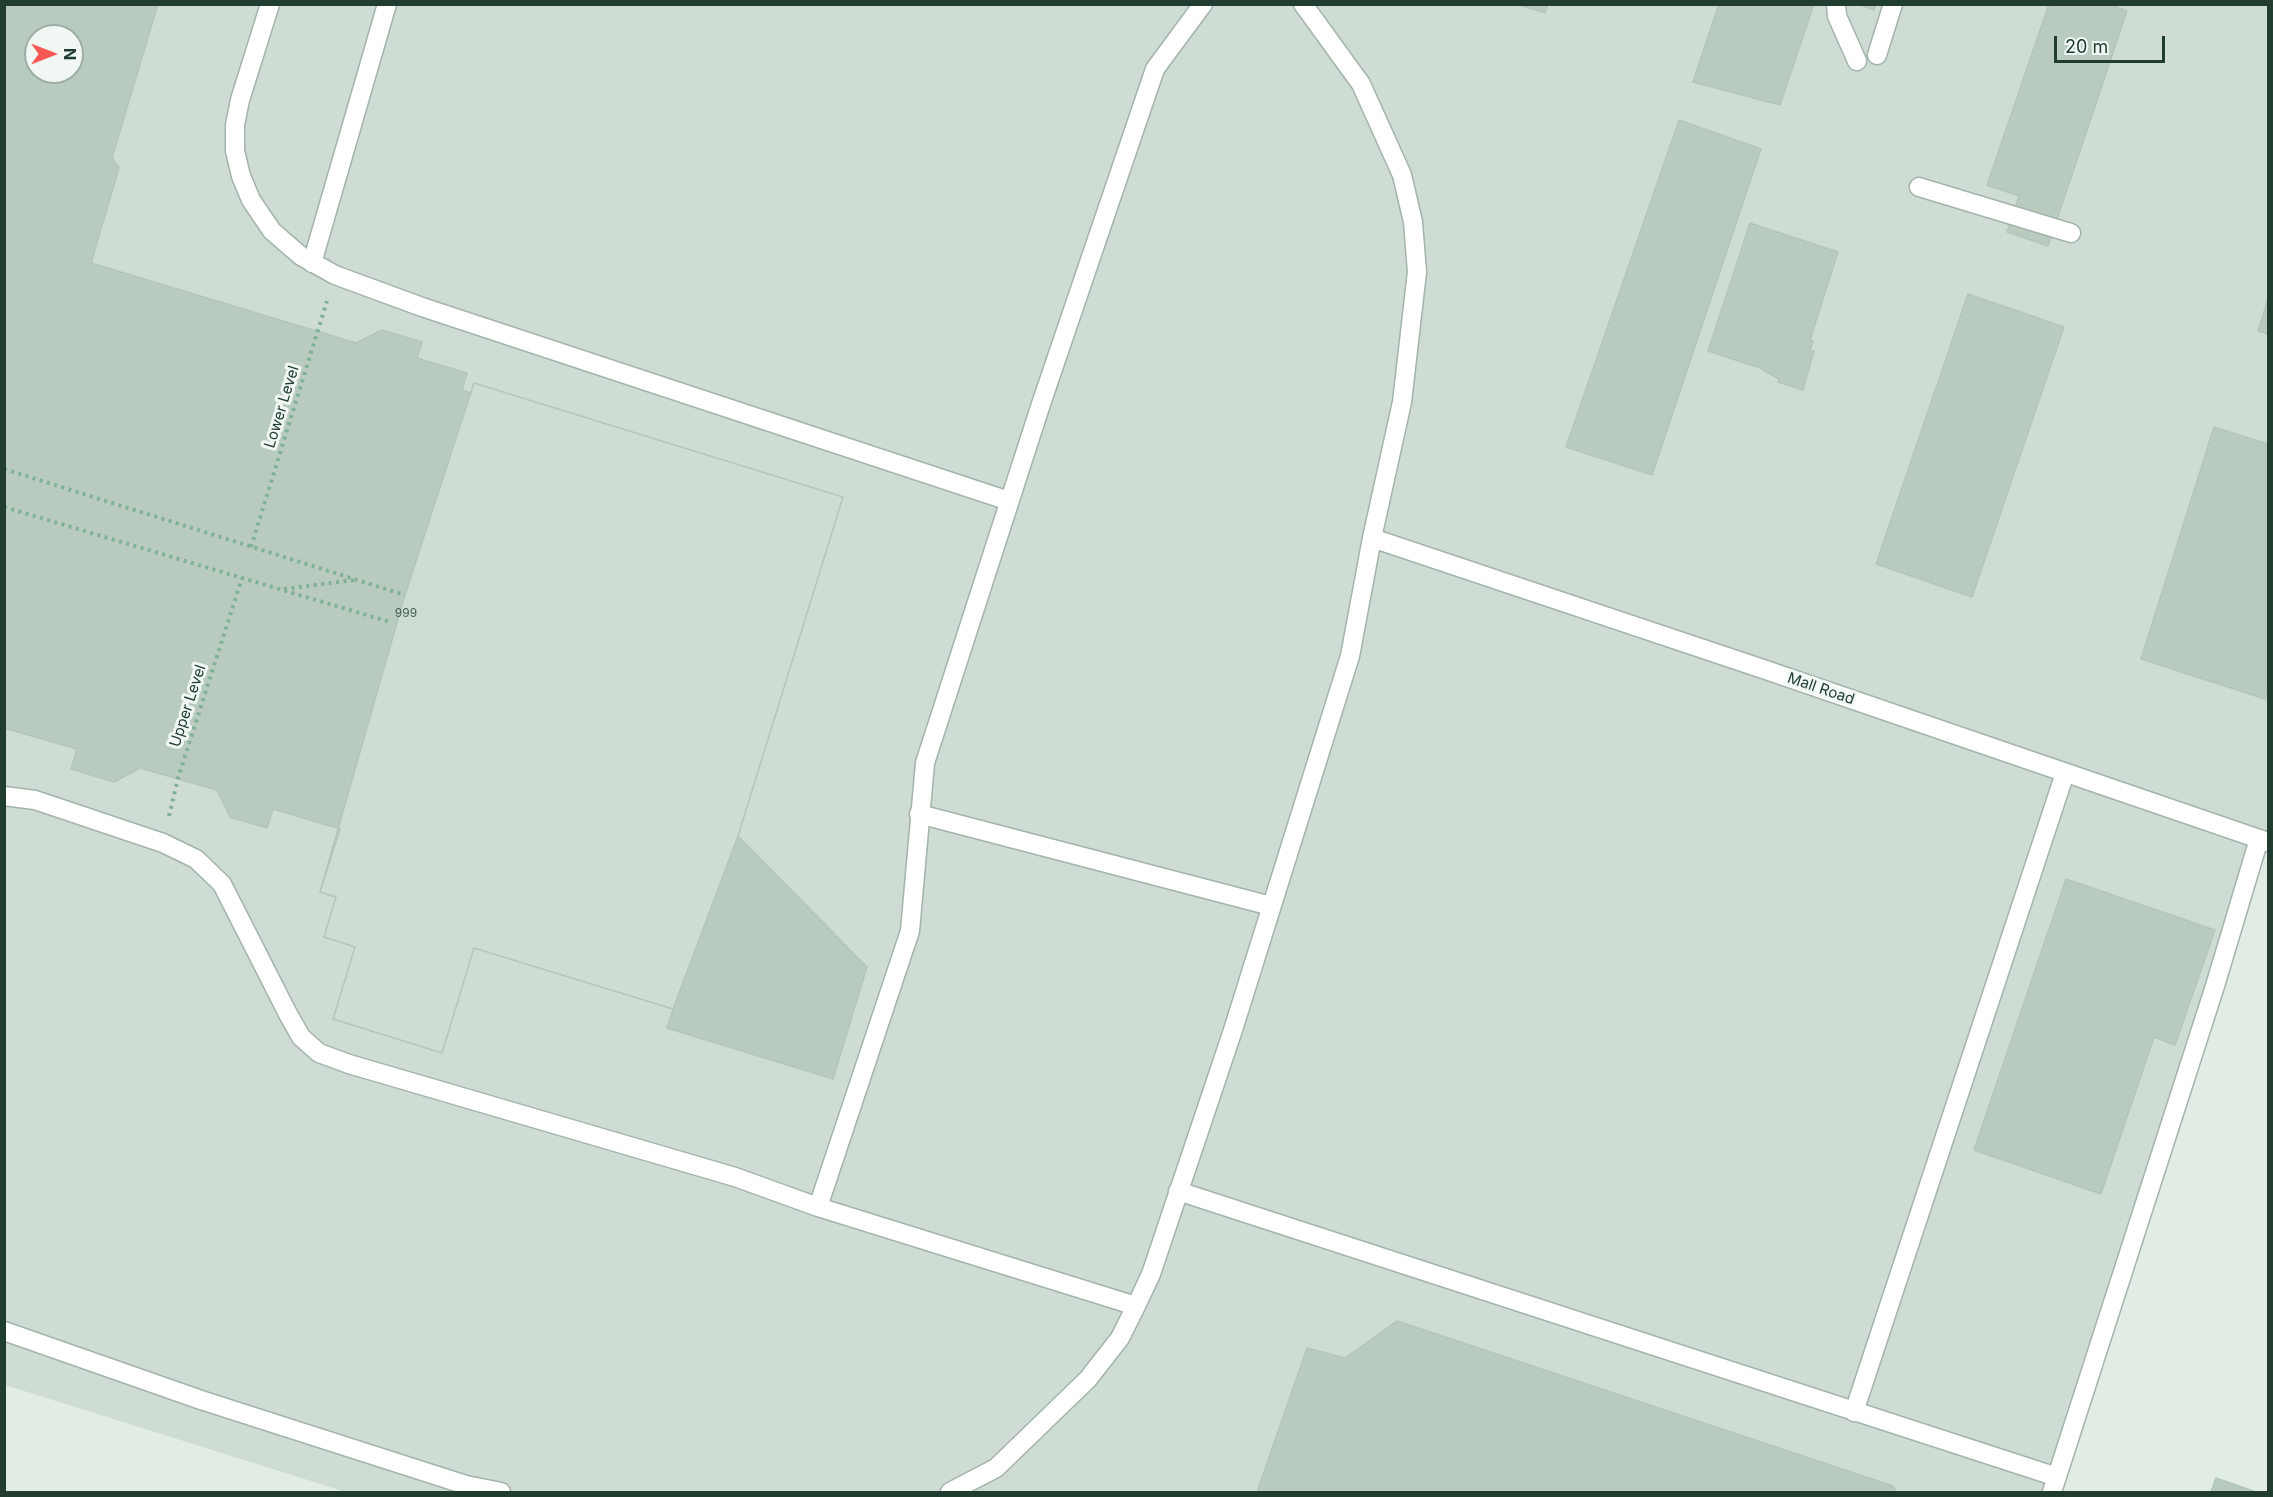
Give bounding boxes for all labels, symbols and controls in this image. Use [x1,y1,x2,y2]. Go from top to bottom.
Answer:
north arrow [24,24,84,84]
scale bar [2057,24,2168,62]
text: 20 m [2065,36,2108,57]
text: N [60,48,80,60]
street label: Lower Level [261,364,303,450]
house number: 999 [395,606,417,620]
street label: Upper Level [166,663,210,749]
street label: Mall Road [1785,669,1857,709]

